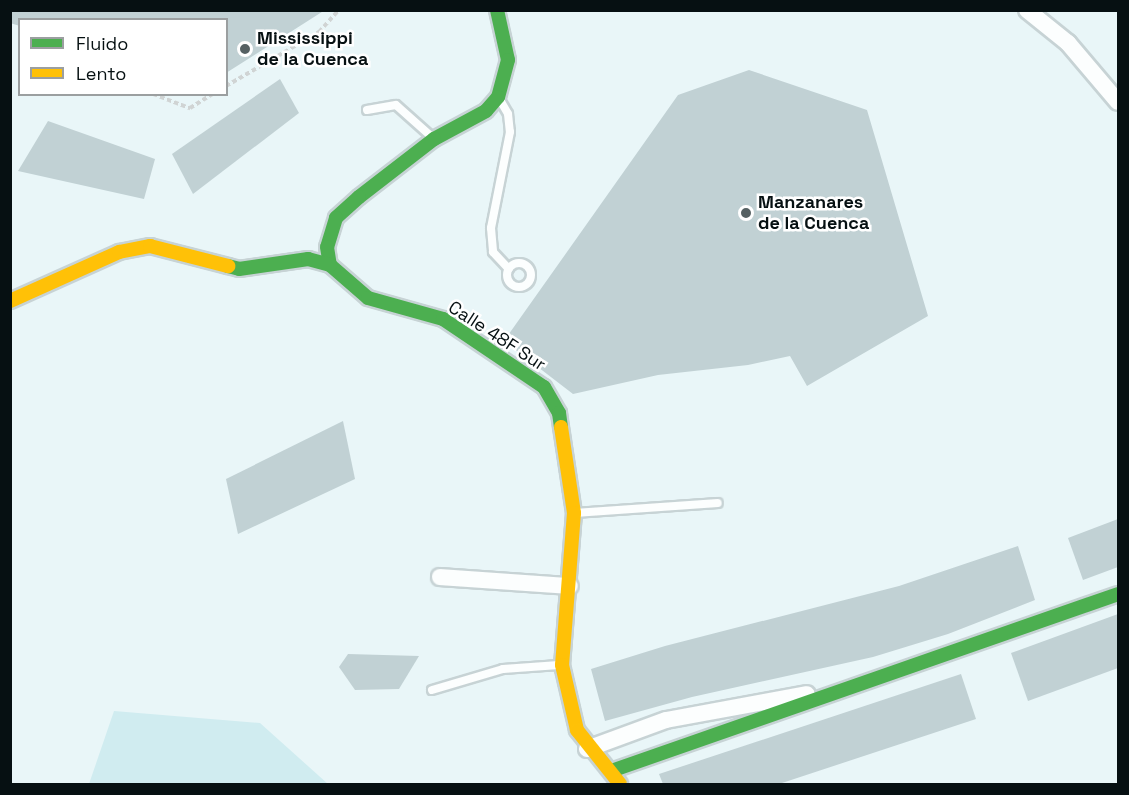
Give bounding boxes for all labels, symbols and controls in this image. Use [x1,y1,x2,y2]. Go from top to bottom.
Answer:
legend [18,18,228,96]
place label: Mississippi de la Cuenca [257,28,368,70]
text: Fluido [76,32,128,55]
marker: Mississippi de la Cuenca [238,42,252,56]
text: Lento [76,62,126,85]
place label: Manzanares de la Cuenca [758,192,869,234]
marker: Manzanares de la Cuenca [739,206,753,220]
street label: Calle 48F Sur [444,297,550,375]

